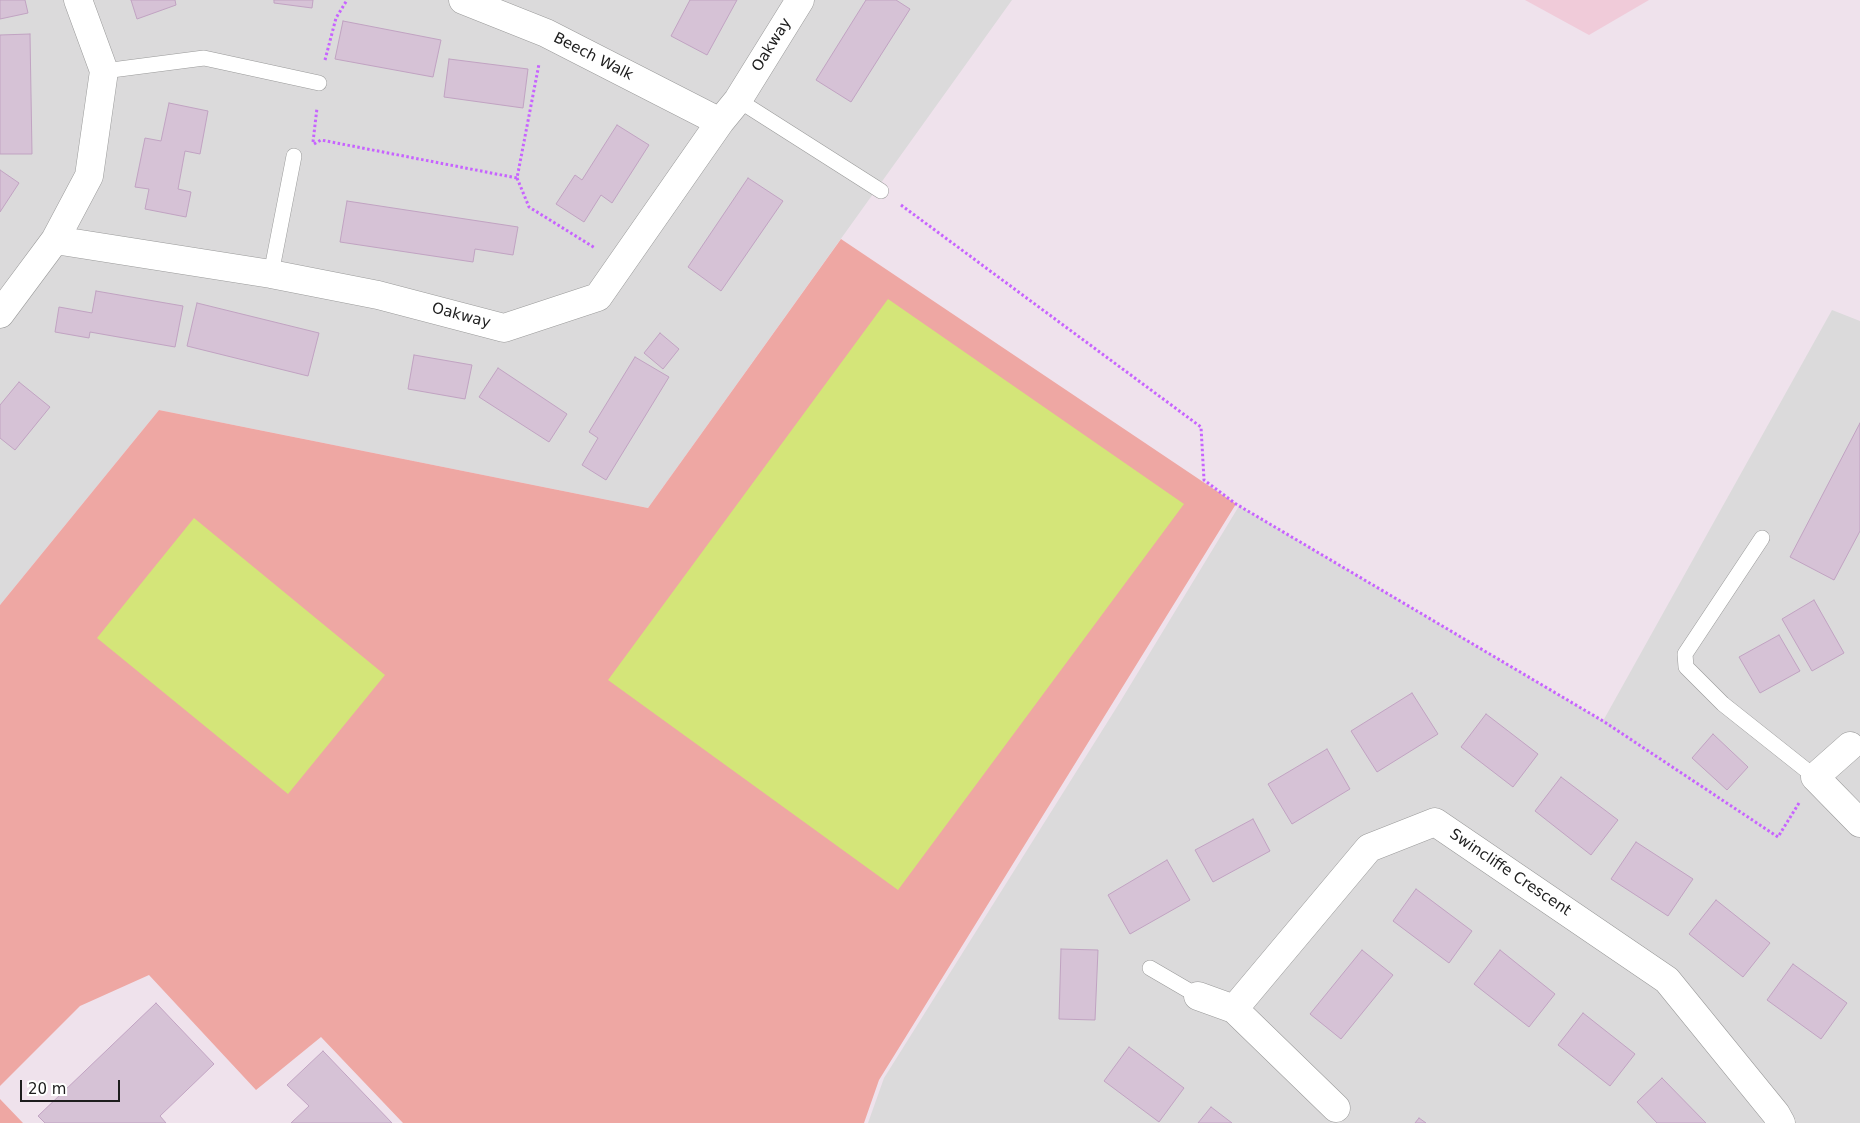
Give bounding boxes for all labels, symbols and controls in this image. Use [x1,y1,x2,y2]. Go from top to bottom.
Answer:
street label: Oakway [748,15,796,75]
street label: Beech Walk [550,29,636,85]
street label: Oakway [430,300,492,332]
street label: Swincliffe Crescent [1446,826,1574,920]
scale bar [22,1070,122,1102]
text: 20 m [28,1080,66,1098]

